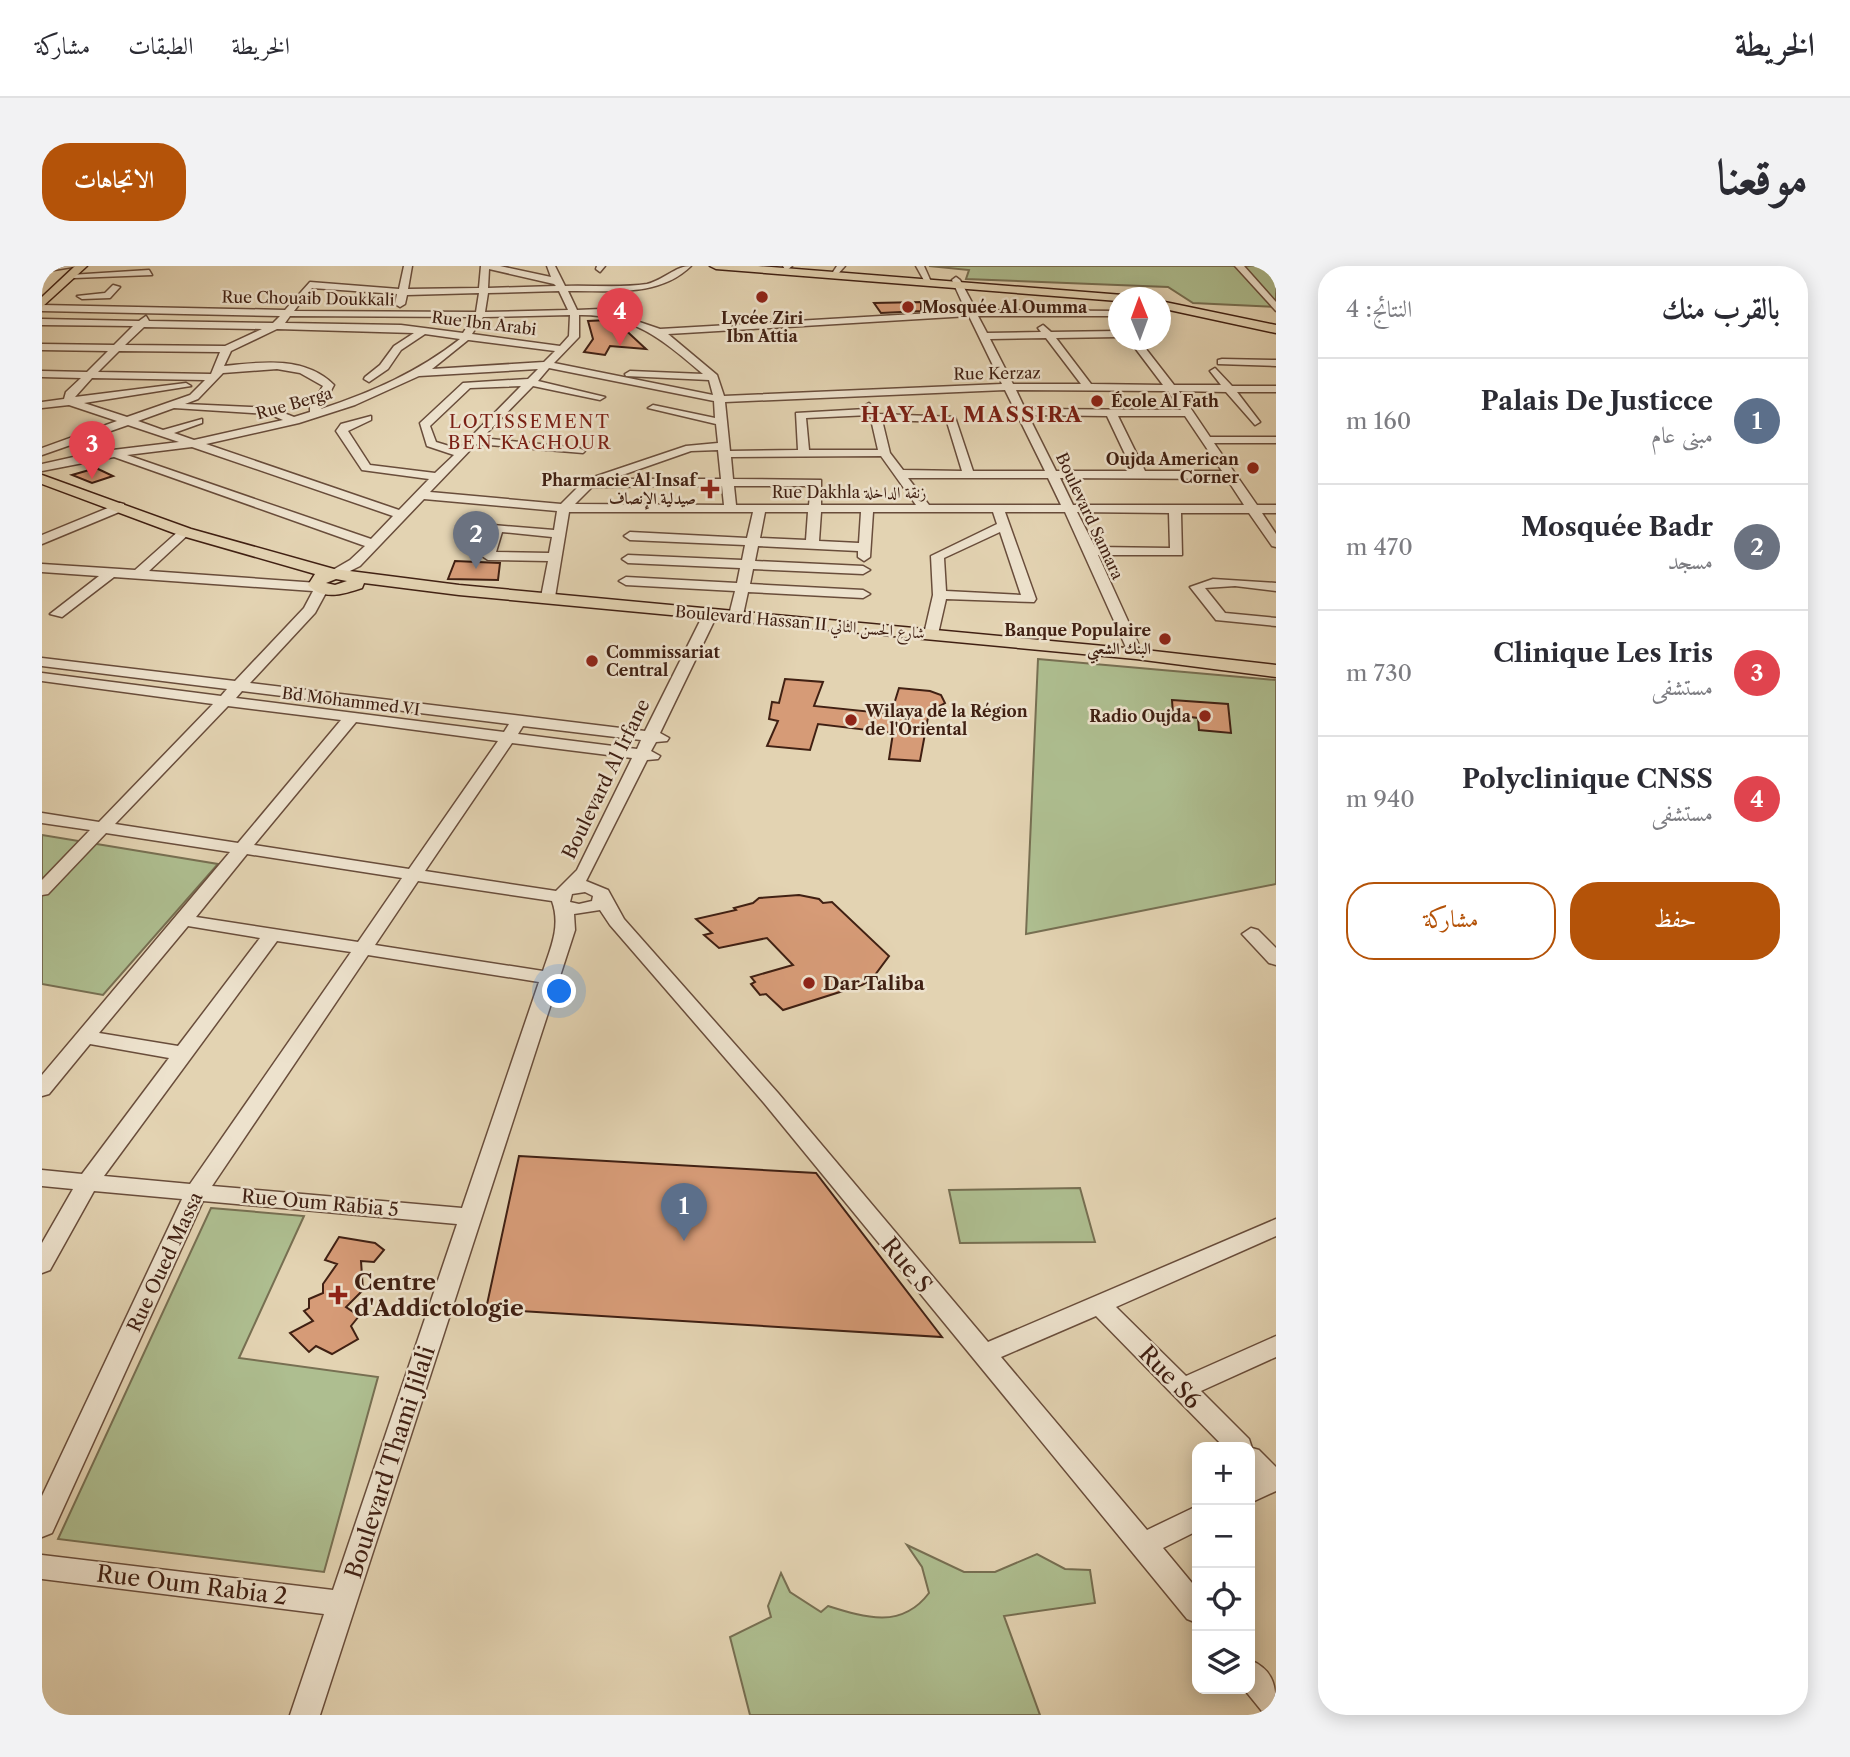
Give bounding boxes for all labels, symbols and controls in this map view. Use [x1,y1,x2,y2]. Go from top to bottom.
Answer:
text: الخريطة [1735,24,1815,65]
text: مشاركة [35,31,90,60]
text: الطبقات [128,31,194,60]
text: الخريطة [232,31,290,60]
button: الاتجاهات [42,143,186,221]
text: موقعنا [1716,146,1808,207]
street label: Rue Chouaib Doukkali [221,286,395,310]
north arrow [1108,287,1171,350]
pin: 4 [597,288,643,346]
marker: Lycée Ziri Ibn Attia [754,289,770,305]
text: بالقرب منك [1662,290,1780,327]
text: النتائج: 4 [1346,295,1412,323]
place label: Mosquée Al Oumma [922,297,1088,317]
marker: Mosquée Al Oumma [900,299,916,315]
street label: Rue Ibn Arabi [430,307,538,339]
place label: Lycée Ziri Ibn Attia [721,308,803,346]
street label: Rue Kerzaz [953,362,1041,384]
street label: Rue Berga [254,382,335,423]
text: Palais De Justicce [1481,385,1713,417]
place label: École Al Fath [1111,391,1219,411]
marker: École Al Fath [1089,393,1105,409]
district label: HAY AL MASSIRA [860,402,1084,427]
text: 160 m [1346,407,1411,435]
text: 1 [1752,407,1762,435]
district label: LOTISSEMENT BEN KACHOUR [448,411,612,454]
pin: 3 [69,421,115,479]
text: مبنى عام [1651,421,1713,449]
street label: Boulevard Samara [1052,449,1128,583]
place label: Oujda American Corner [1106,449,1239,487]
marker: Oujda American Corner [1245,460,1261,476]
place label: Pharmacie Al Insaf صيدلية الإنصاف [541,470,698,510]
marker: Pharmacie Al Insaf صيدلية الإنصاف [702,481,718,497]
street label: Rue Dakhla زنقة الداخلة [772,482,926,502]
pin: 2 [453,511,499,569]
text: Mosquée Badr [1521,511,1713,543]
text: 470 m [1346,533,1413,561]
text: 2 [1750,533,1764,561]
text: مسجد [1668,547,1713,575]
street label: Boulevard Hassan II شارع الحسن الثاني [674,601,926,647]
place label: Banque Populaire البنك الشعبي [1004,620,1151,664]
marker: Banque Populaire البنك الشعبي [1157,631,1173,647]
text: Clinique Les Iris [1493,637,1713,669]
place label: Commissariat Central [606,642,721,680]
marker: Commissariat Central [584,653,600,669]
text: 730 m [1346,659,1412,687]
text: 3 [1751,659,1764,687]
text: مستشفى [1652,673,1713,701]
street label: Bd Mohammed VI [281,683,421,719]
street label: Boulevard Al Irfane [557,695,655,863]
place label: Wilaya de la Région de l'Oriental [864,701,1028,739]
place label: Radio Oujda [1089,706,1192,726]
marker: Radio Oujda [1197,708,1213,724]
marker: Wilaya de la Région de l'Oriental [843,712,859,728]
text: Polyclinique CNSS [1462,763,1713,795]
text: 940 m [1346,785,1415,813]
text: 4 [1750,785,1764,813]
text: مستشفى [1652,799,1713,827]
button: مشاركة [1346,882,1556,960]
button: حفظ [1570,882,1780,960]
place label: Dar Taliba [823,972,926,995]
your location [542,974,576,1008]
marker: Dar Taliba [801,975,817,991]
pin: 1 [661,1183,707,1241]
street label: Rue Oum Rabia 5 [240,1185,400,1221]
street label: Rue Oued Massa [123,1188,207,1336]
street label: Rue S [876,1232,938,1298]
place label: Centre d'Addictologie [354,1268,524,1322]
marker: Centre d'Addictologie [328,1285,348,1305]
street label: Rue S6 [1133,1339,1207,1415]
street label: Boulevard Thami Jilali [339,1342,441,1582]
map controls [1192,1442,1255,1694]
button: + [1192,1442,1255,1505]
button: − [1192,1505,1255,1568]
street label: Rue Oum Rabia 2 [95,1559,289,1611]
button: locate [1192,1568,1255,1631]
button: layers [1192,1631,1255,1694]

